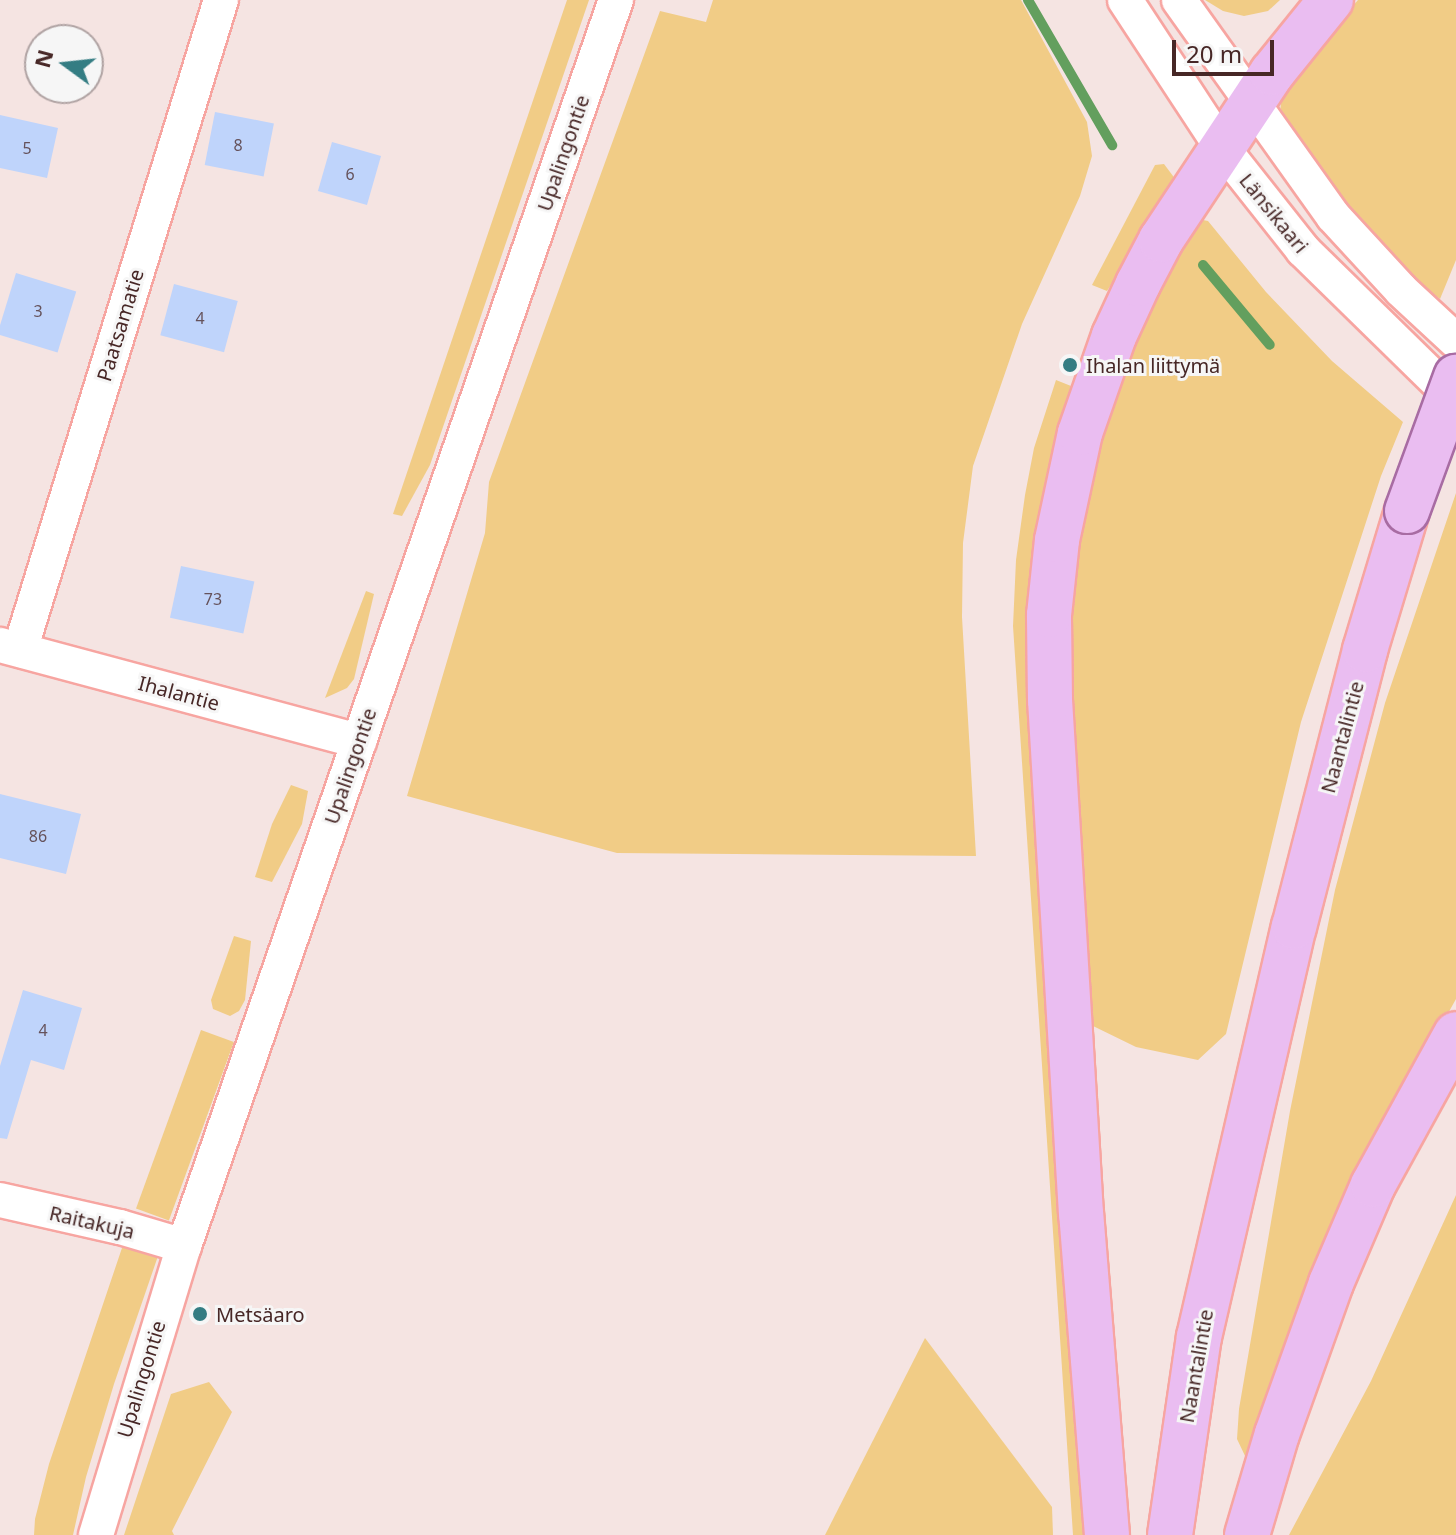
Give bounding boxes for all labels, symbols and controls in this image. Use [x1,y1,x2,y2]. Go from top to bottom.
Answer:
north arrow [24,24,104,104]
scale bar [1176,24,1278,74]
text: 20 m [1186,37,1242,70]
text: N [26,46,60,71]
street label: Upalingontie [532,92,594,214]
house number: 8 [233,135,243,155]
house number: 5 [22,138,32,158]
house number: 6 [345,164,355,184]
street label: Länsikaari [1235,168,1313,258]
street label: Paatsamatie [92,266,148,384]
house number: 3 [33,301,43,321]
house number: 4 [195,308,205,328]
place label: Ihalan liittymä [1086,353,1220,377]
marker: Ihalan liittymä [1061,356,1079,374]
house number: 73 [204,589,222,609]
street label: Ihalantie [136,671,222,715]
street label: Naantalintie [1316,678,1368,796]
street label: Upalingontie [319,705,381,827]
house number: 86 [29,826,47,846]
house number: 4 [38,1020,48,1040]
street label: Raitakuja [47,1201,137,1243]
place label: Metsäaro [216,1302,305,1326]
marker: Metsäaro [191,1305,209,1323]
street label: Naantalintie [1174,1307,1218,1425]
street label: Upalingontie [112,1318,170,1440]

